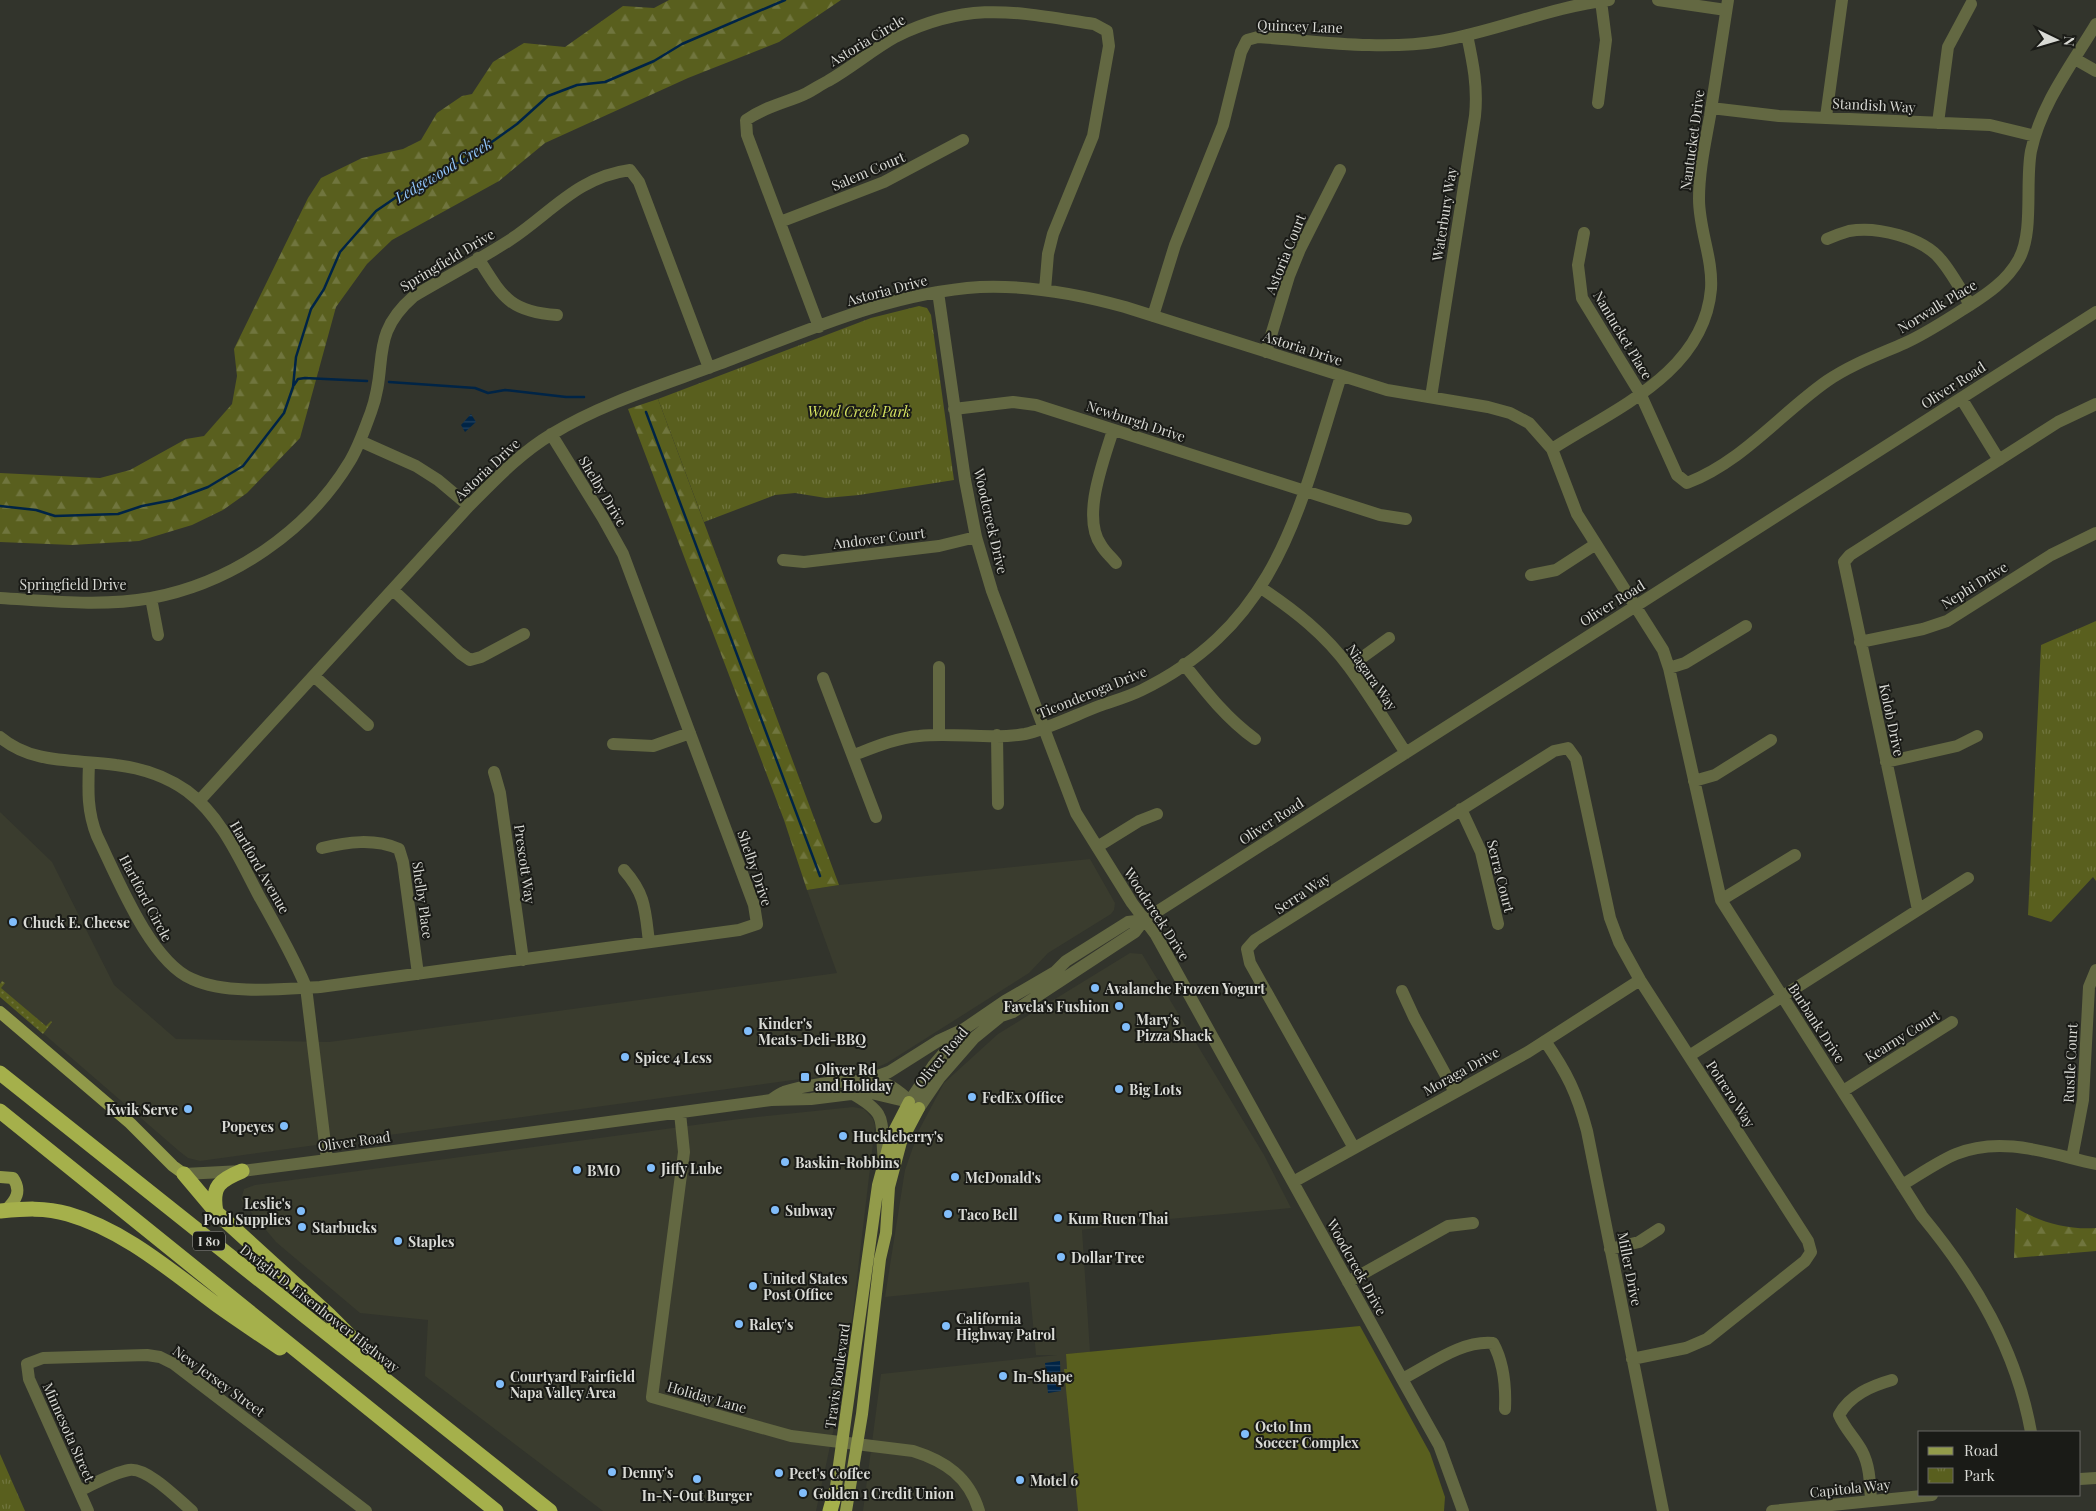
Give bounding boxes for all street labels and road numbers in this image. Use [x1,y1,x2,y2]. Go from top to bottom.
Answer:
street label: Astoria Circle [824,10,909,71]
street label: Quincey Lane [1257,15,1343,37]
street label: Nantucket Drive [1676,88,1708,192]
street label: Standish Way [1832,93,1916,117]
street label: Salem Court [828,147,909,195]
street label: Waterbury Way [1427,166,1461,263]
street label: Astoria Court [1260,210,1310,298]
street label: Springfield Drive [396,224,498,296]
street label: Astoria Drive [844,270,929,310]
street label: Norwalk Place [1894,275,1980,337]
street label: Nantucket Place [1589,287,1657,383]
street label: Astoria Drive [1260,326,1345,370]
street label: Oliver Road [1917,357,1989,413]
street label: Newburgh Drive [1084,396,1188,446]
street label: Astoria Drive [450,434,524,505]
street label: Shelby Drive [574,452,632,530]
street label: Woodcreek Drive [969,466,1012,575]
street label: Andover Court [831,523,927,553]
street label: Nephi Drive [1937,557,2011,613]
street label: Springfield Drive [19,575,127,594]
street label: Oliver Road [1576,575,1648,631]
street label: Niagara Way [1342,640,1402,714]
street label: Ticonderoga Drive [1035,661,1149,723]
street label: Kolob Drive [1875,682,1909,758]
street label: Oliver Road [1235,793,1307,849]
street label: Hartford Avenue [226,817,294,917]
street label: Prescott Way [510,823,540,905]
street label: Shelby Drive [733,828,777,908]
street label: Serra Court [1483,838,1519,915]
street label: Hartford Circle [115,851,177,945]
street label: Shelby Place [408,860,438,940]
street label: Woodcreek Drive [1119,863,1194,964]
street label: Serra Way [1270,868,1334,918]
street label: Burbank Drive [1784,980,1850,1066]
street label: Kearny Court [1861,1005,1944,1066]
street label: Rustle Court [2058,1022,2082,1103]
street label: Oliver Road [910,1023,972,1091]
street label: Moraga Drive [1419,1042,1503,1100]
street label: Potrero Way [1702,1057,1760,1131]
street label: Oliver Road [316,1126,392,1156]
street label: Woodcreek Drive [1322,1215,1391,1319]
street label: Miller Drive [1614,1230,1646,1308]
road number: I 80 [193,1232,225,1250]
street label: Dwight D. Eisenhower Highway [236,1240,404,1376]
street label: Travis Boulevard [820,1322,854,1430]
street label: New Jersey Street [169,1341,270,1421]
street label: Holiday Lane [665,1377,749,1417]
street label: Minnesota Street [39,1379,100,1486]
street label: Capitola Way [1809,1474,1891,1502]

